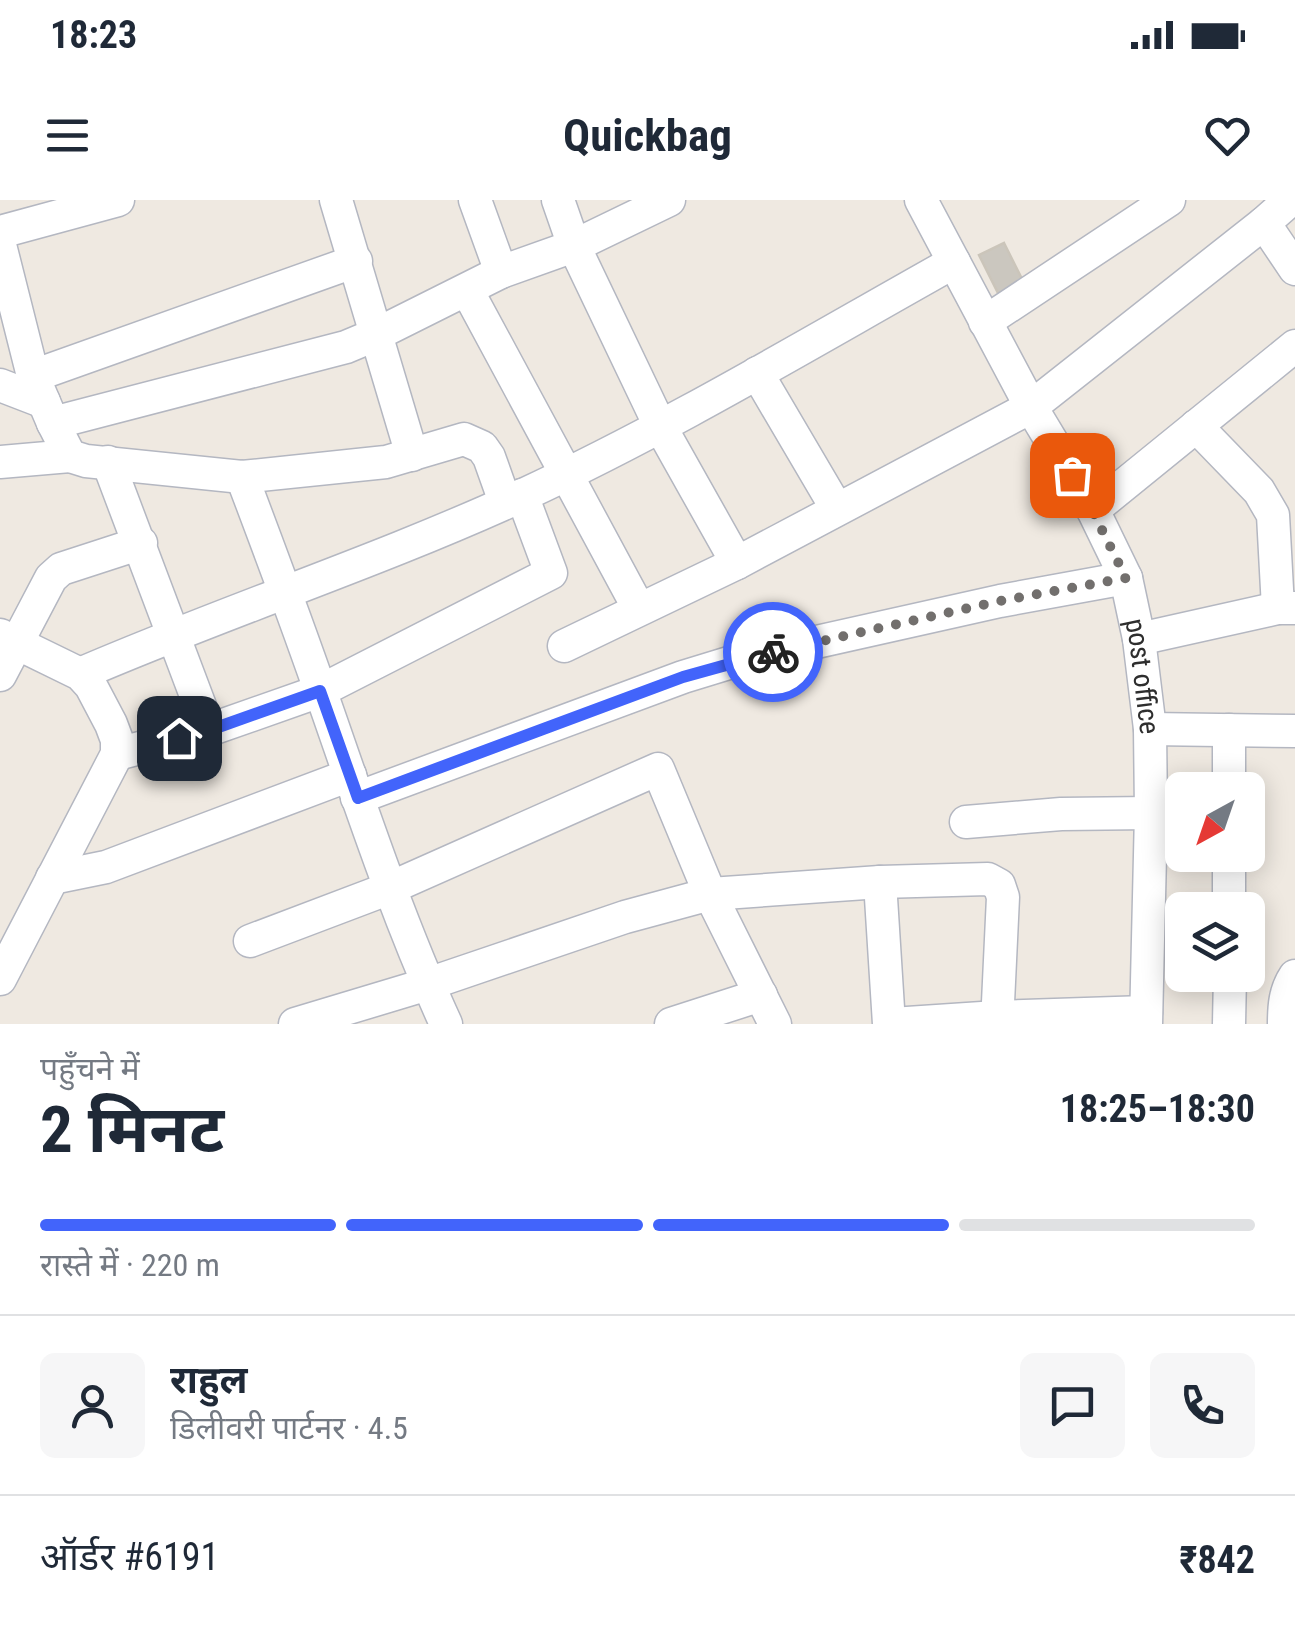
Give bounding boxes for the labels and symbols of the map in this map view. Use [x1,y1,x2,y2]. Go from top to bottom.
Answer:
pin [1030,433,1115,518]
courier [723,602,823,702]
street label: post office [1119,615,1167,736]
pin [137,696,222,781]
north arrow [1165,772,1265,872]

